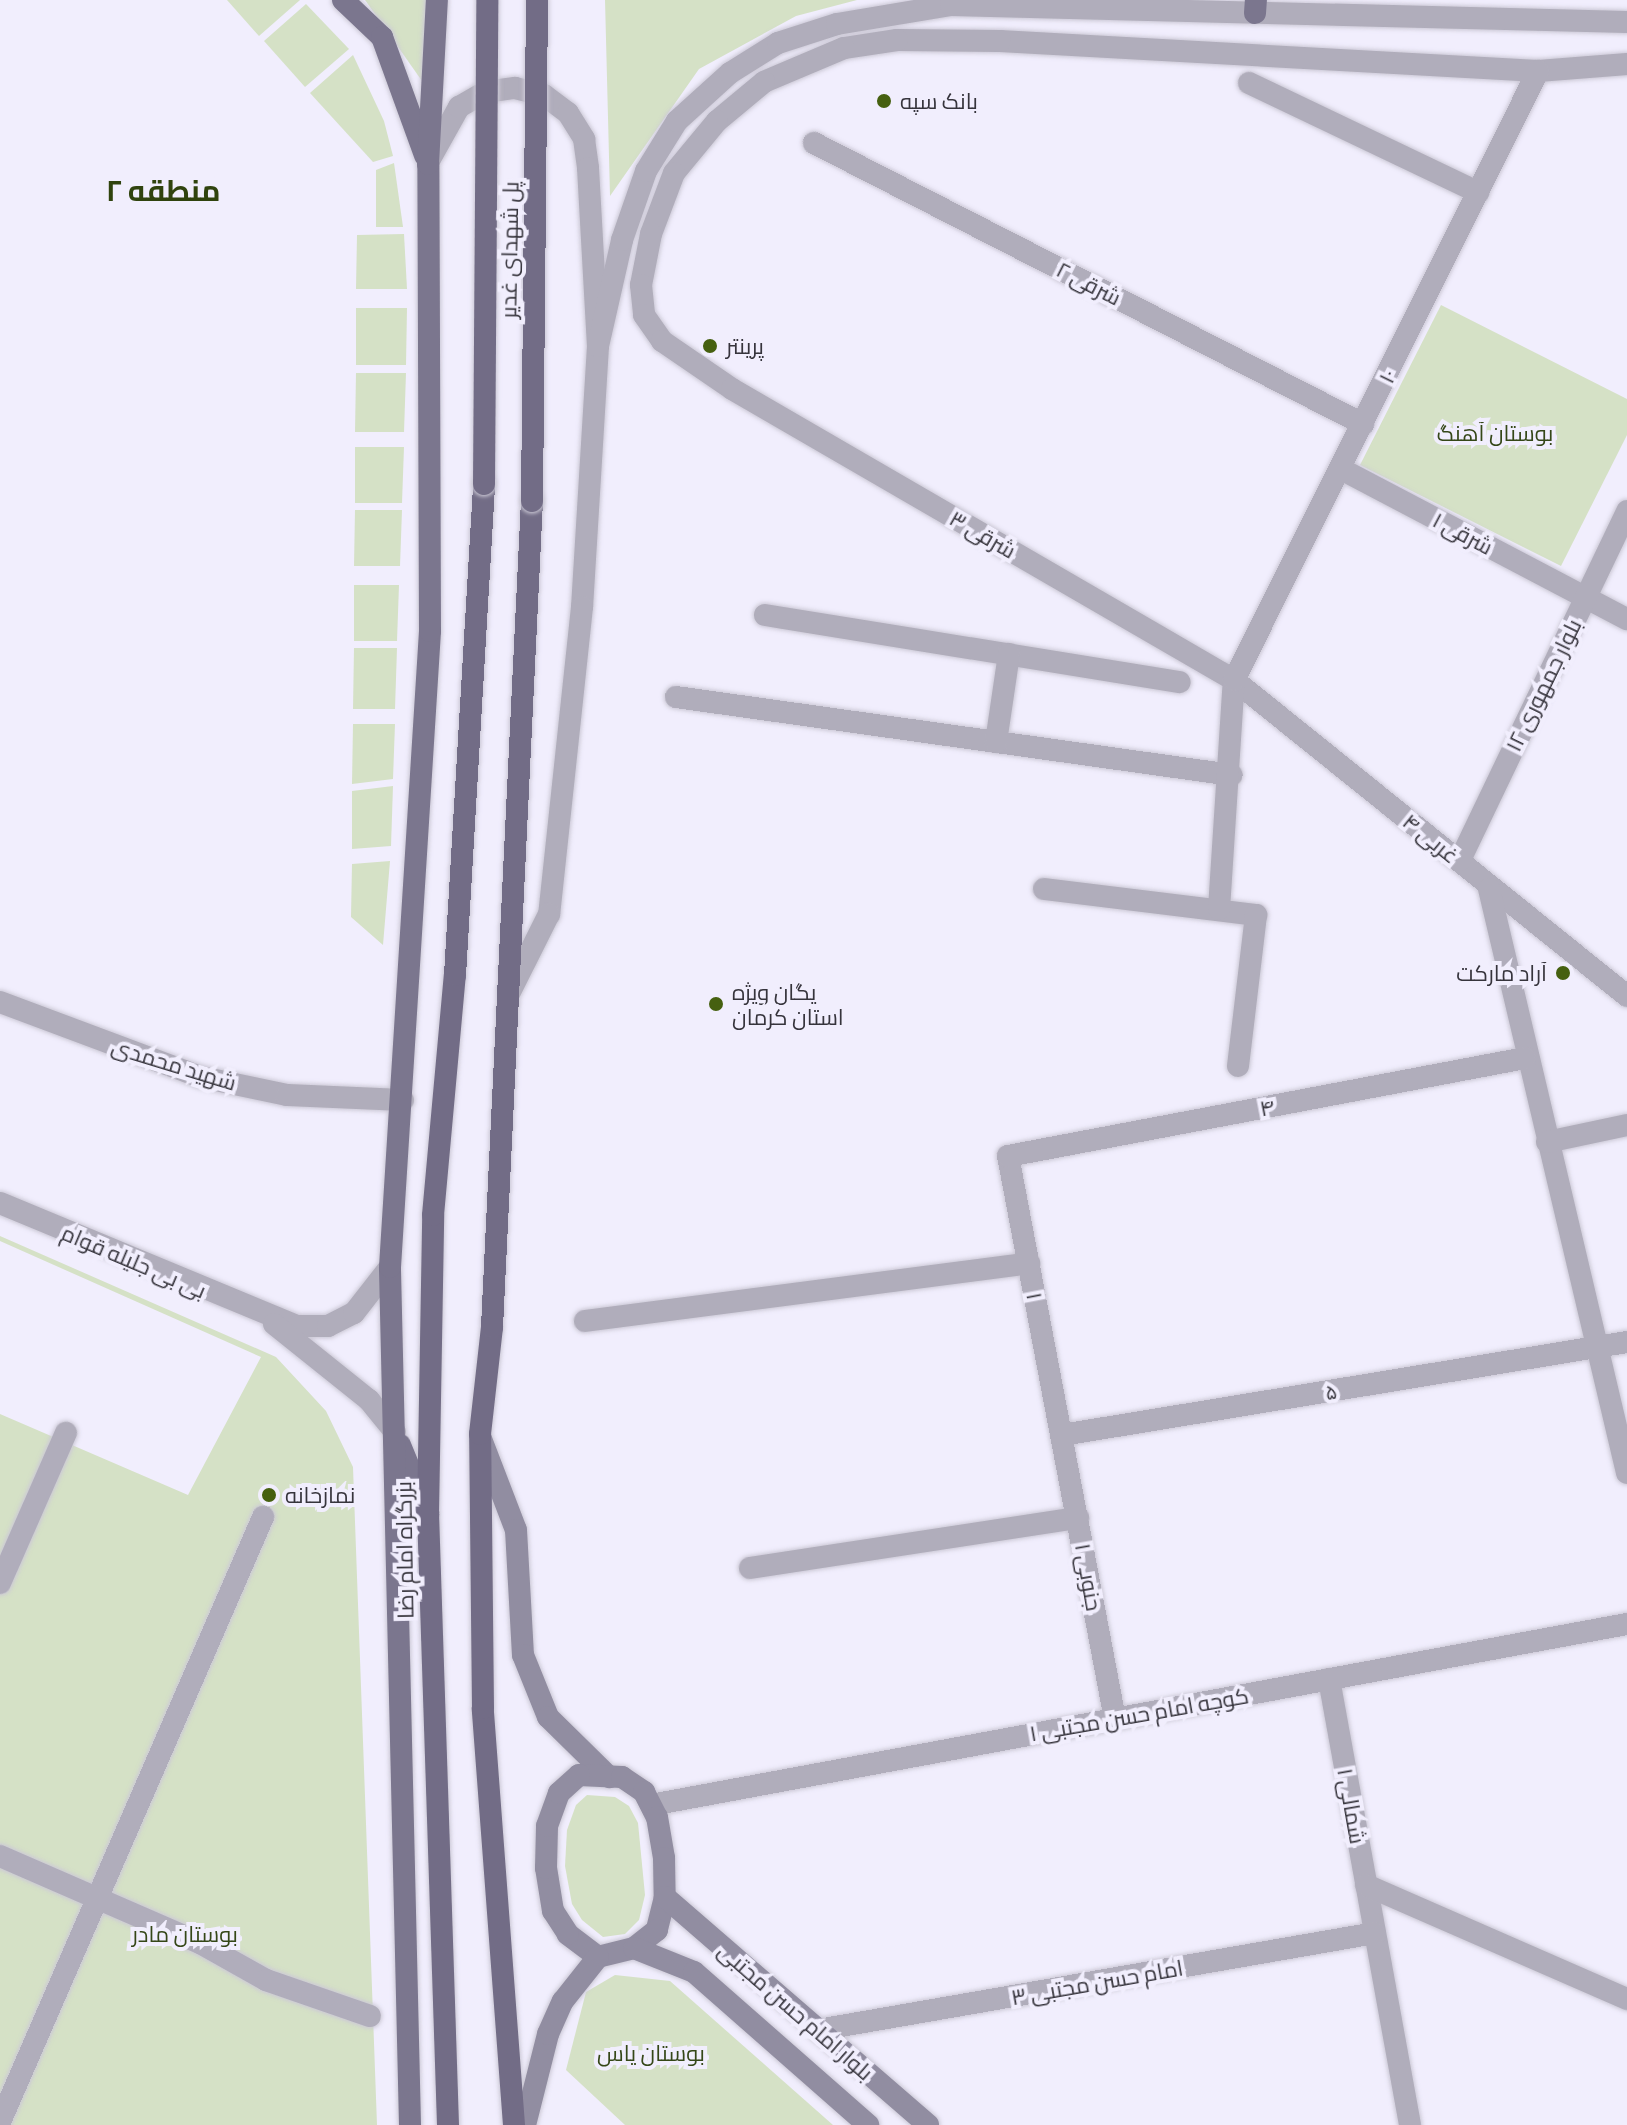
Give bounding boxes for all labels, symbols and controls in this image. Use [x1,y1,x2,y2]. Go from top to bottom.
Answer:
place label: بانک سپه [900,88,978,114]
marker: بانک سپه [875,92,893,110]
district label: منطقه ۲ [105,171,221,207]
street label: پل شهدای غدیر [495,181,523,319]
street label: ۲ شرقی [1052,256,1126,310]
place label: پرینتر [726,333,764,359]
marker: پرینتر [701,337,719,355]
street label: ۱۰ [1372,365,1402,387]
park label: بوستان آهنگ [1437,420,1553,446]
street label: ۳ شرقی [945,505,1021,563]
street label: شرقی ۱ [1429,506,1497,560]
street label: بلوار جمهوری ۱۲ [1500,614,1586,756]
street label: ۴ غربی [1398,808,1464,868]
place label: آراد مارکت [1456,960,1547,986]
marker: آراد مارکت [1554,964,1572,982]
place label: یگان ویژه استان کرمان [732,978,844,1030]
marker: یگان ویژه استان کرمان [707,995,725,1013]
street label: شهید محمدی [108,1033,240,1095]
street label: ۴ [1257,1093,1277,1121]
street label: بی بی جلیله قوام [58,1219,210,1303]
street label: ۱‍ [1021,1290,1049,1302]
street label: ۵ [1323,1377,1339,1405]
street label: بزرگراه امام رضا [390,1481,418,1619]
place label: نمازخانه [285,1482,355,1508]
marker: نمازخانه [260,1486,278,1504]
street label: ۱ جنوبی [1070,1541,1108,1613]
street label: کوچه امام حسن مجتبی ۱ [1027,1682,1251,1746]
street label: ۱ شمالی [1332,1766,1372,1846]
park label: بوستان مادر [132,1921,238,1947]
street label: بلوار امام حسن مجتبی [713,1937,879,2085]
street label: امام حسن مجتبی ۳ [1009,1954,1185,2010]
park label: بوستان یاس [597,2040,705,2066]

